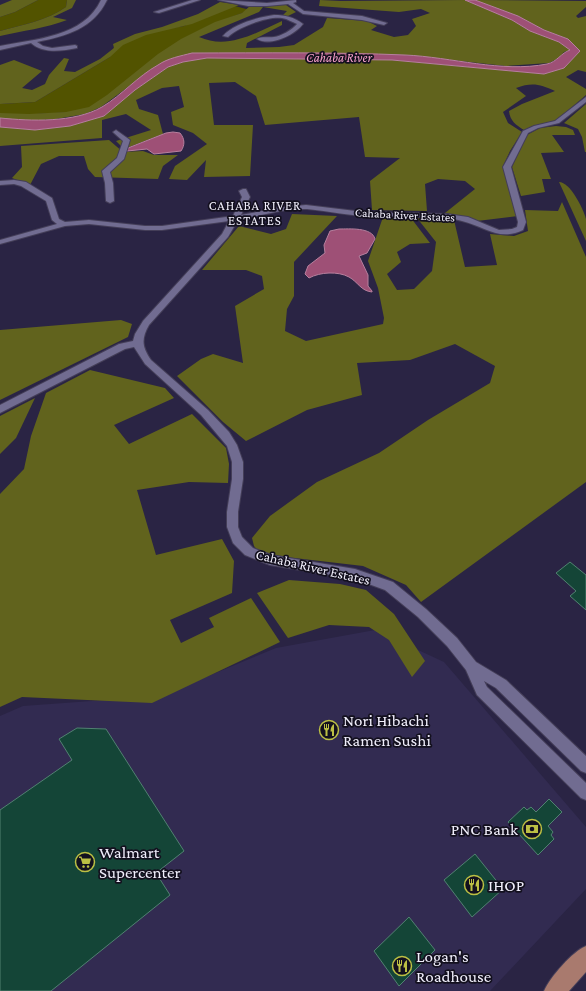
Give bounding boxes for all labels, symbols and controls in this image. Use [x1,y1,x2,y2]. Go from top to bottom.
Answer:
water label: Cahaba River [306,50,372,65]
district label: CAHABA RIVER ESTATES [209,198,301,228]
street label: Cahaba River Estates [355,205,456,225]
street label: Cahaba River Estates [254,546,372,588]
place label: Nori Hibachi Ramen Sushi [343,711,431,750]
restaurant icon: Nori Hibachi Ramen Sushi [318,719,340,741]
bank icon: PNC Bank [521,818,543,840]
place label: PNC Bank [451,820,519,839]
place label: Walmart Supercenter [99,843,181,882]
supermarket icon: Walmart Supercenter [74,851,96,873]
restaurant icon: IHOP [463,874,485,896]
place label: IHOP [488,876,524,895]
place label: Logan's Roadhouse [416,947,491,986]
restaurant icon: Logan's Roadhouse [391,955,413,977]

